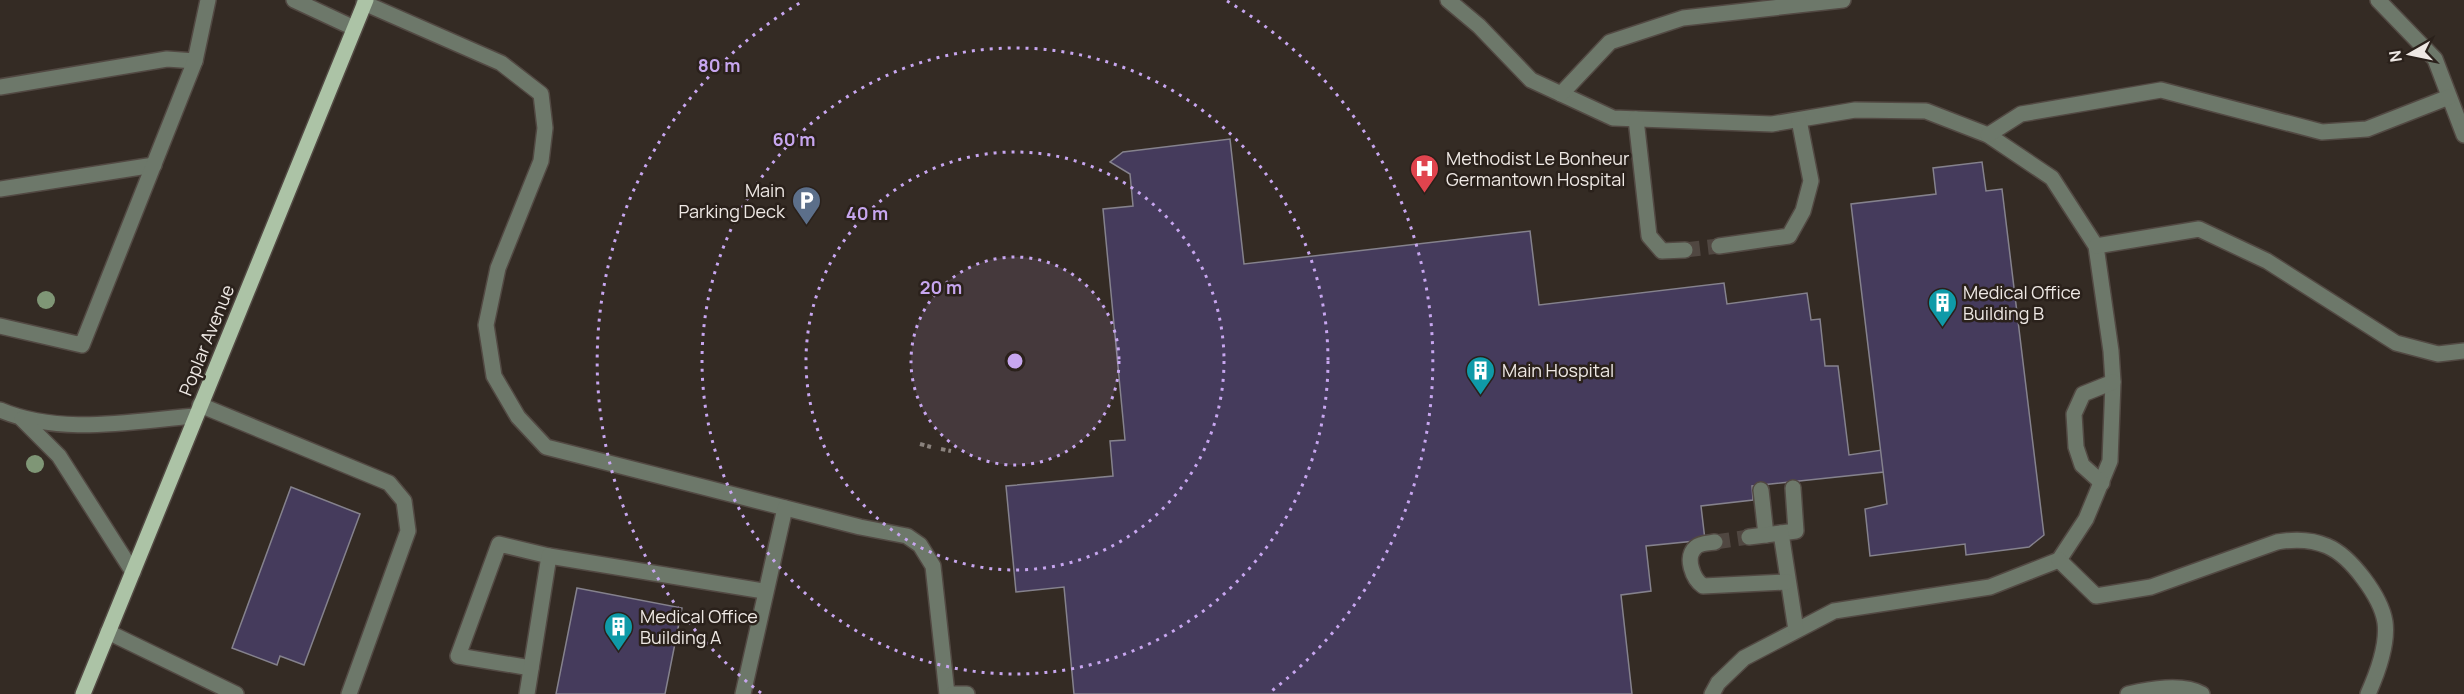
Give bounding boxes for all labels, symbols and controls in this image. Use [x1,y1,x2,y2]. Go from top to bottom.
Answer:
north arrow [2380,24,2440,84]
text: N [2383,49,2407,64]
text: 80 m [698,53,740,77]
text: 60 m [773,127,815,151]
place label: Methodist Le Bonheur Germantown Hospital [1446,146,1630,191]
hospital icon: Methodist Le Bonheur Germantown Hospital [1409,152,1441,194]
place label: Main Parking Deck [678,178,786,223]
parking icon: Main Parking Deck [790,184,822,226]
text: 40 m [846,201,888,225]
text: 20 m [920,275,962,299]
place label: Medical Office Building B [1963,280,2081,325]
street label: Poplar Avenue [173,281,239,399]
building icon: Medical Office Building B [1926,286,1958,328]
centre of rings [1005,351,1025,371]
building icon: Main Hospital [1465,354,1497,396]
place label: Main Hospital [1502,358,1614,382]
place label: Medical Office Building A [640,604,758,649]
building icon: Medical Office Building A [603,610,635,652]

